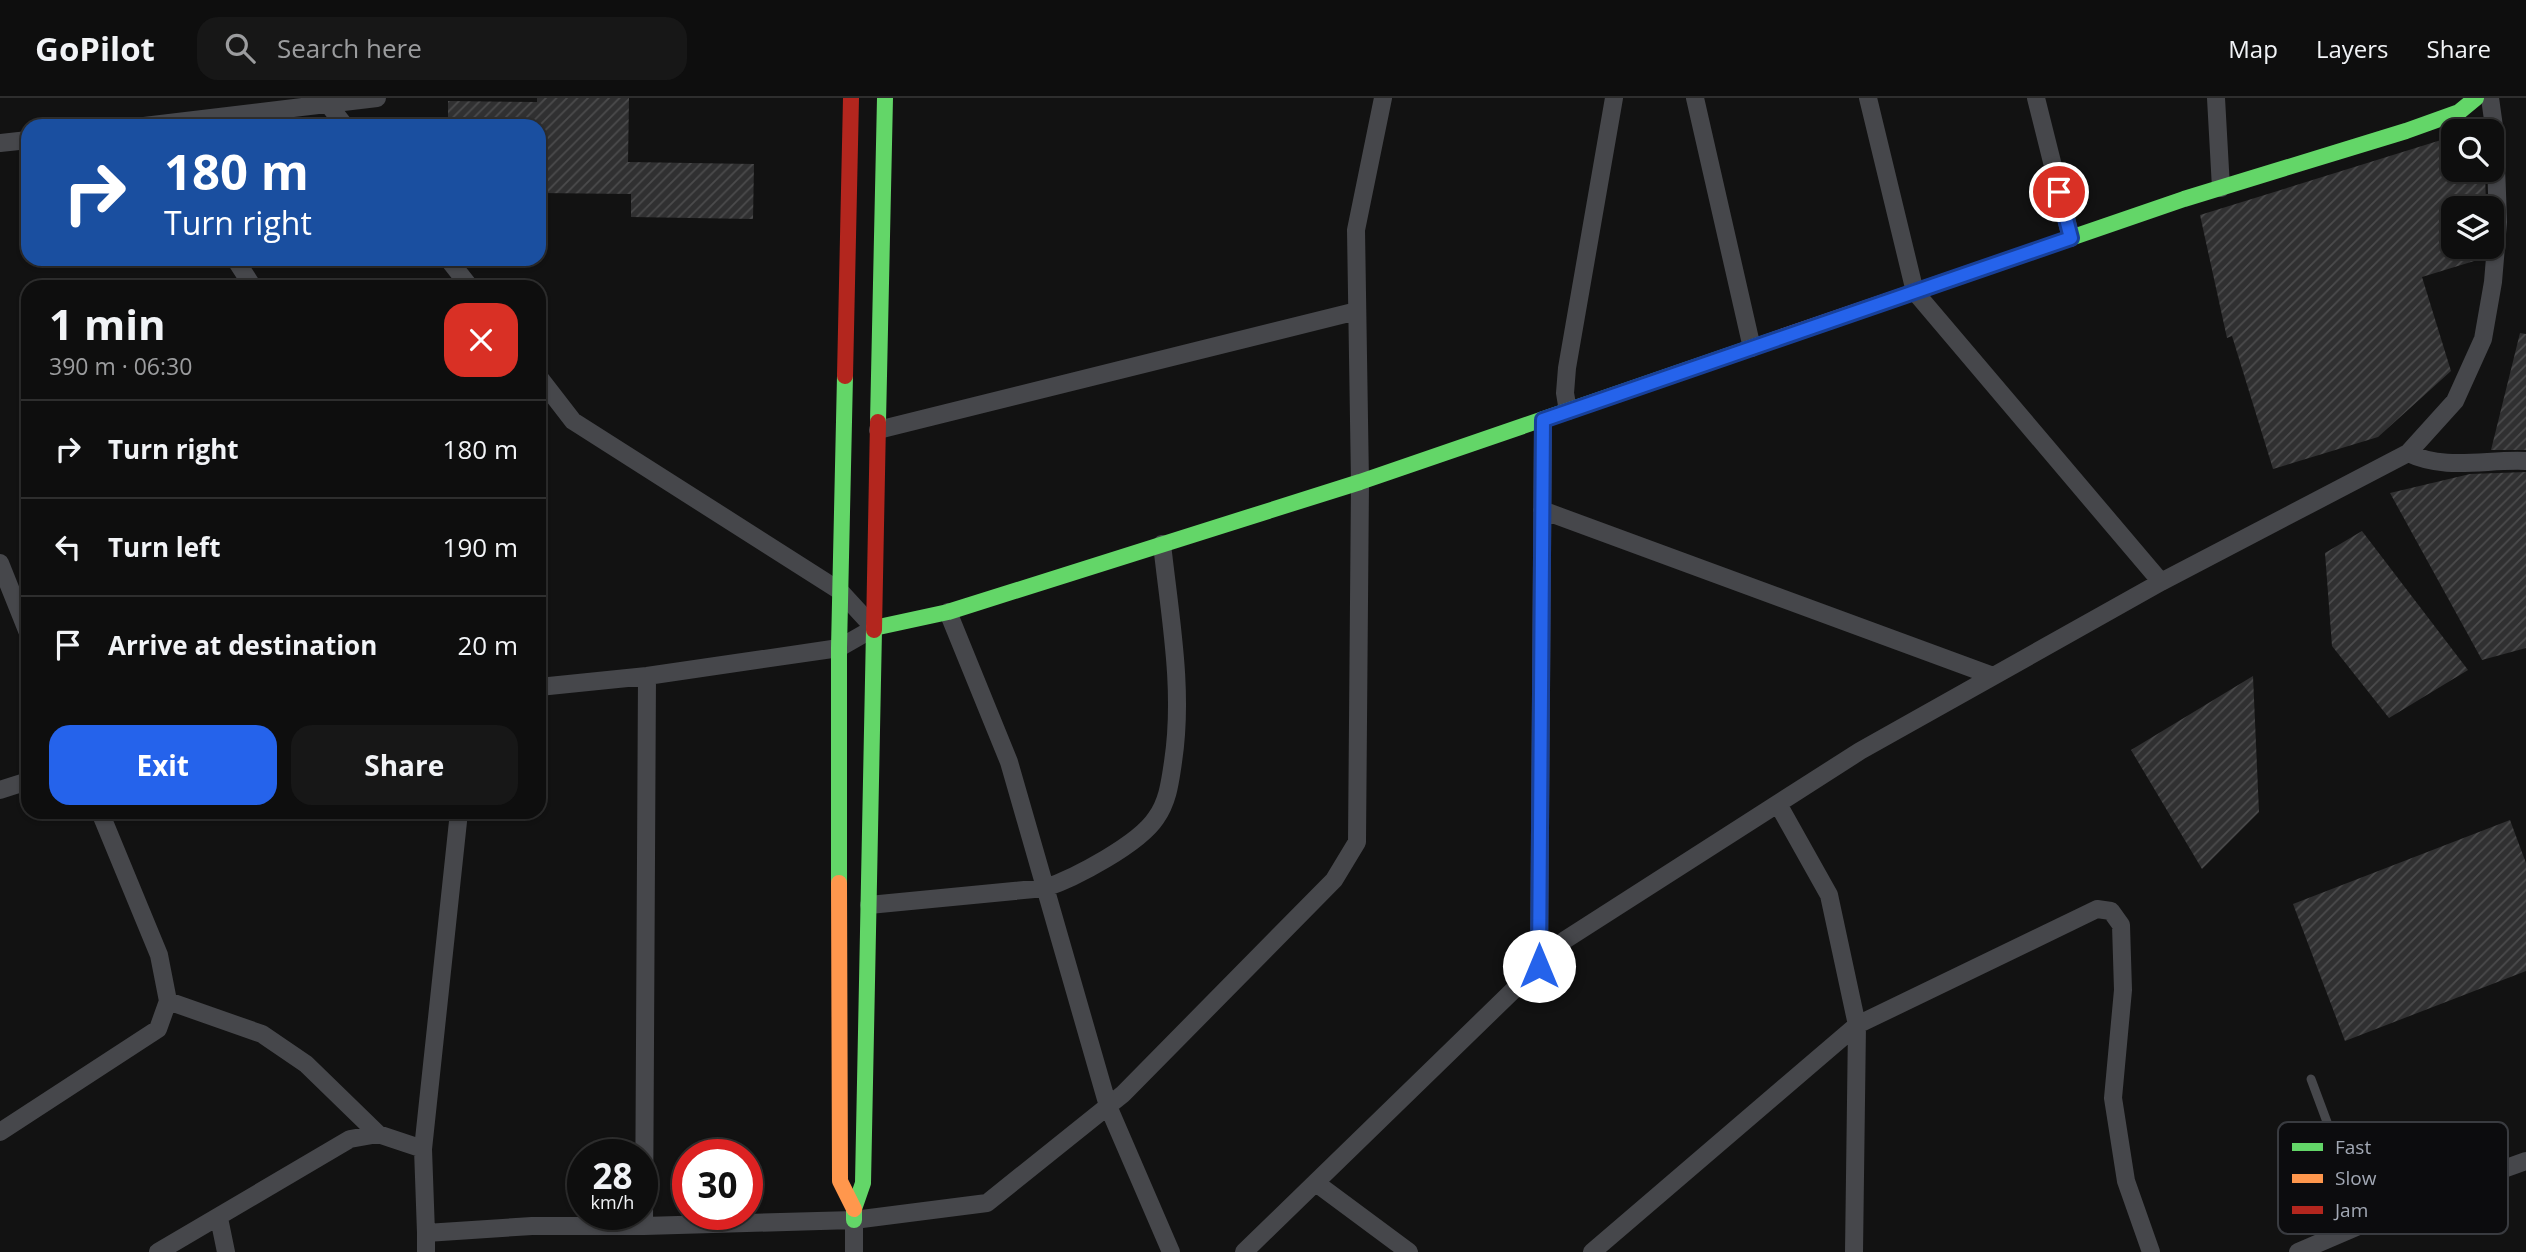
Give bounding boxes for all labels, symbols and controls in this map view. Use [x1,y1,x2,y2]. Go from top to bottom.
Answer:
search box [197,17,687,80]
text: GoPilot [35,26,155,71]
icon: search [221,29,259,67]
text: Search here [277,30,422,66]
text: Map [2228,32,2278,65]
text: Layers [2316,32,2389,65]
text: Share [2427,32,2491,65]
map controls [2441,119,2504,259]
button: search [2441,119,2504,182]
text: 180 m [164,138,309,204]
icon: right [49,147,140,238]
pin [2029,162,2089,222]
icon: arrive [2040,173,2078,211]
button: layers [2441,196,2504,259]
text: Turn right [164,201,312,244]
text: 1 min [49,295,166,352]
button: close [444,303,518,377]
text: 390 m · 06:30 [49,350,192,382]
icon: right [49,430,87,468]
text: Turn right [108,431,239,467]
text: 180 m [443,431,518,467]
icon: left [49,528,87,566]
text: Turn left [108,529,220,565]
text: 190 m [443,529,518,565]
icon: arrive [49,626,87,664]
text: Arrive at destination [108,627,377,663]
text: 20 m [457,627,518,663]
button: Exit [49,725,277,805]
button: Share [291,725,518,805]
position arrow [1502,929,1576,1003]
legend [2278,1122,2508,1234]
text: Fast [2335,1134,2371,1160]
speed limit sign: 30 [672,1139,763,1230]
text: 28 [592,1152,633,1199]
text: Slow [2335,1165,2377,1191]
text: km/h [591,1190,634,1214]
text: Jam [2333,1197,2368,1223]

